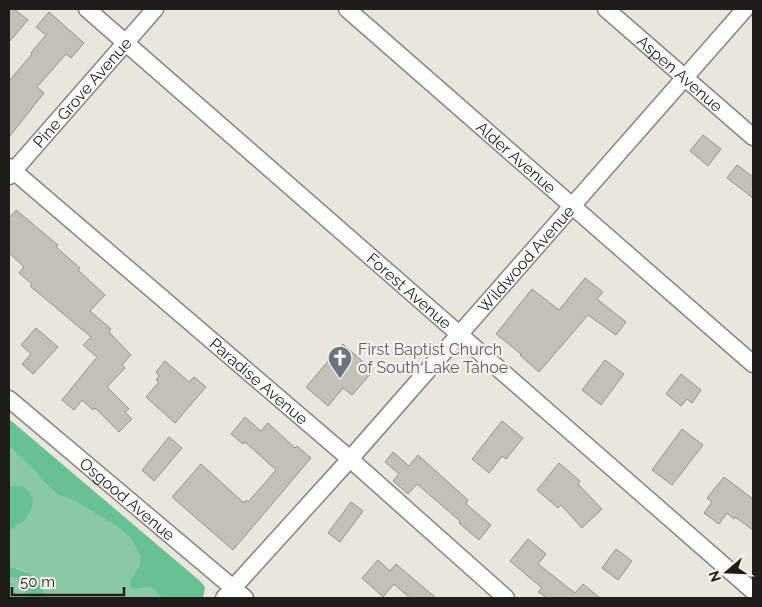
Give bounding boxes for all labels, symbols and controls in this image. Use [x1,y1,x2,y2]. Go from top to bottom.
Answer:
street label: Aspen Avenue [633,31,726,116]
street label: Pine Grove Avenue [29,34,135,151]
street label: Alder Avenue [473,117,560,197]
street label: Wildwood Avenue [474,201,578,316]
street label: Forest Avenue [363,249,455,333]
street label: Paradise Avenue [206,334,312,428]
place label: First Baptist Church of South Lake Tahoe [358,340,508,377]
church icon: First Baptist Church of South Lake Tahoe [327,345,353,379]
street label: Osgood Avenue [76,453,179,544]
north arrow [702,547,752,597]
scale bar [12,564,125,596]
text: N [705,569,724,584]
text: 50 m [20,573,55,591]

